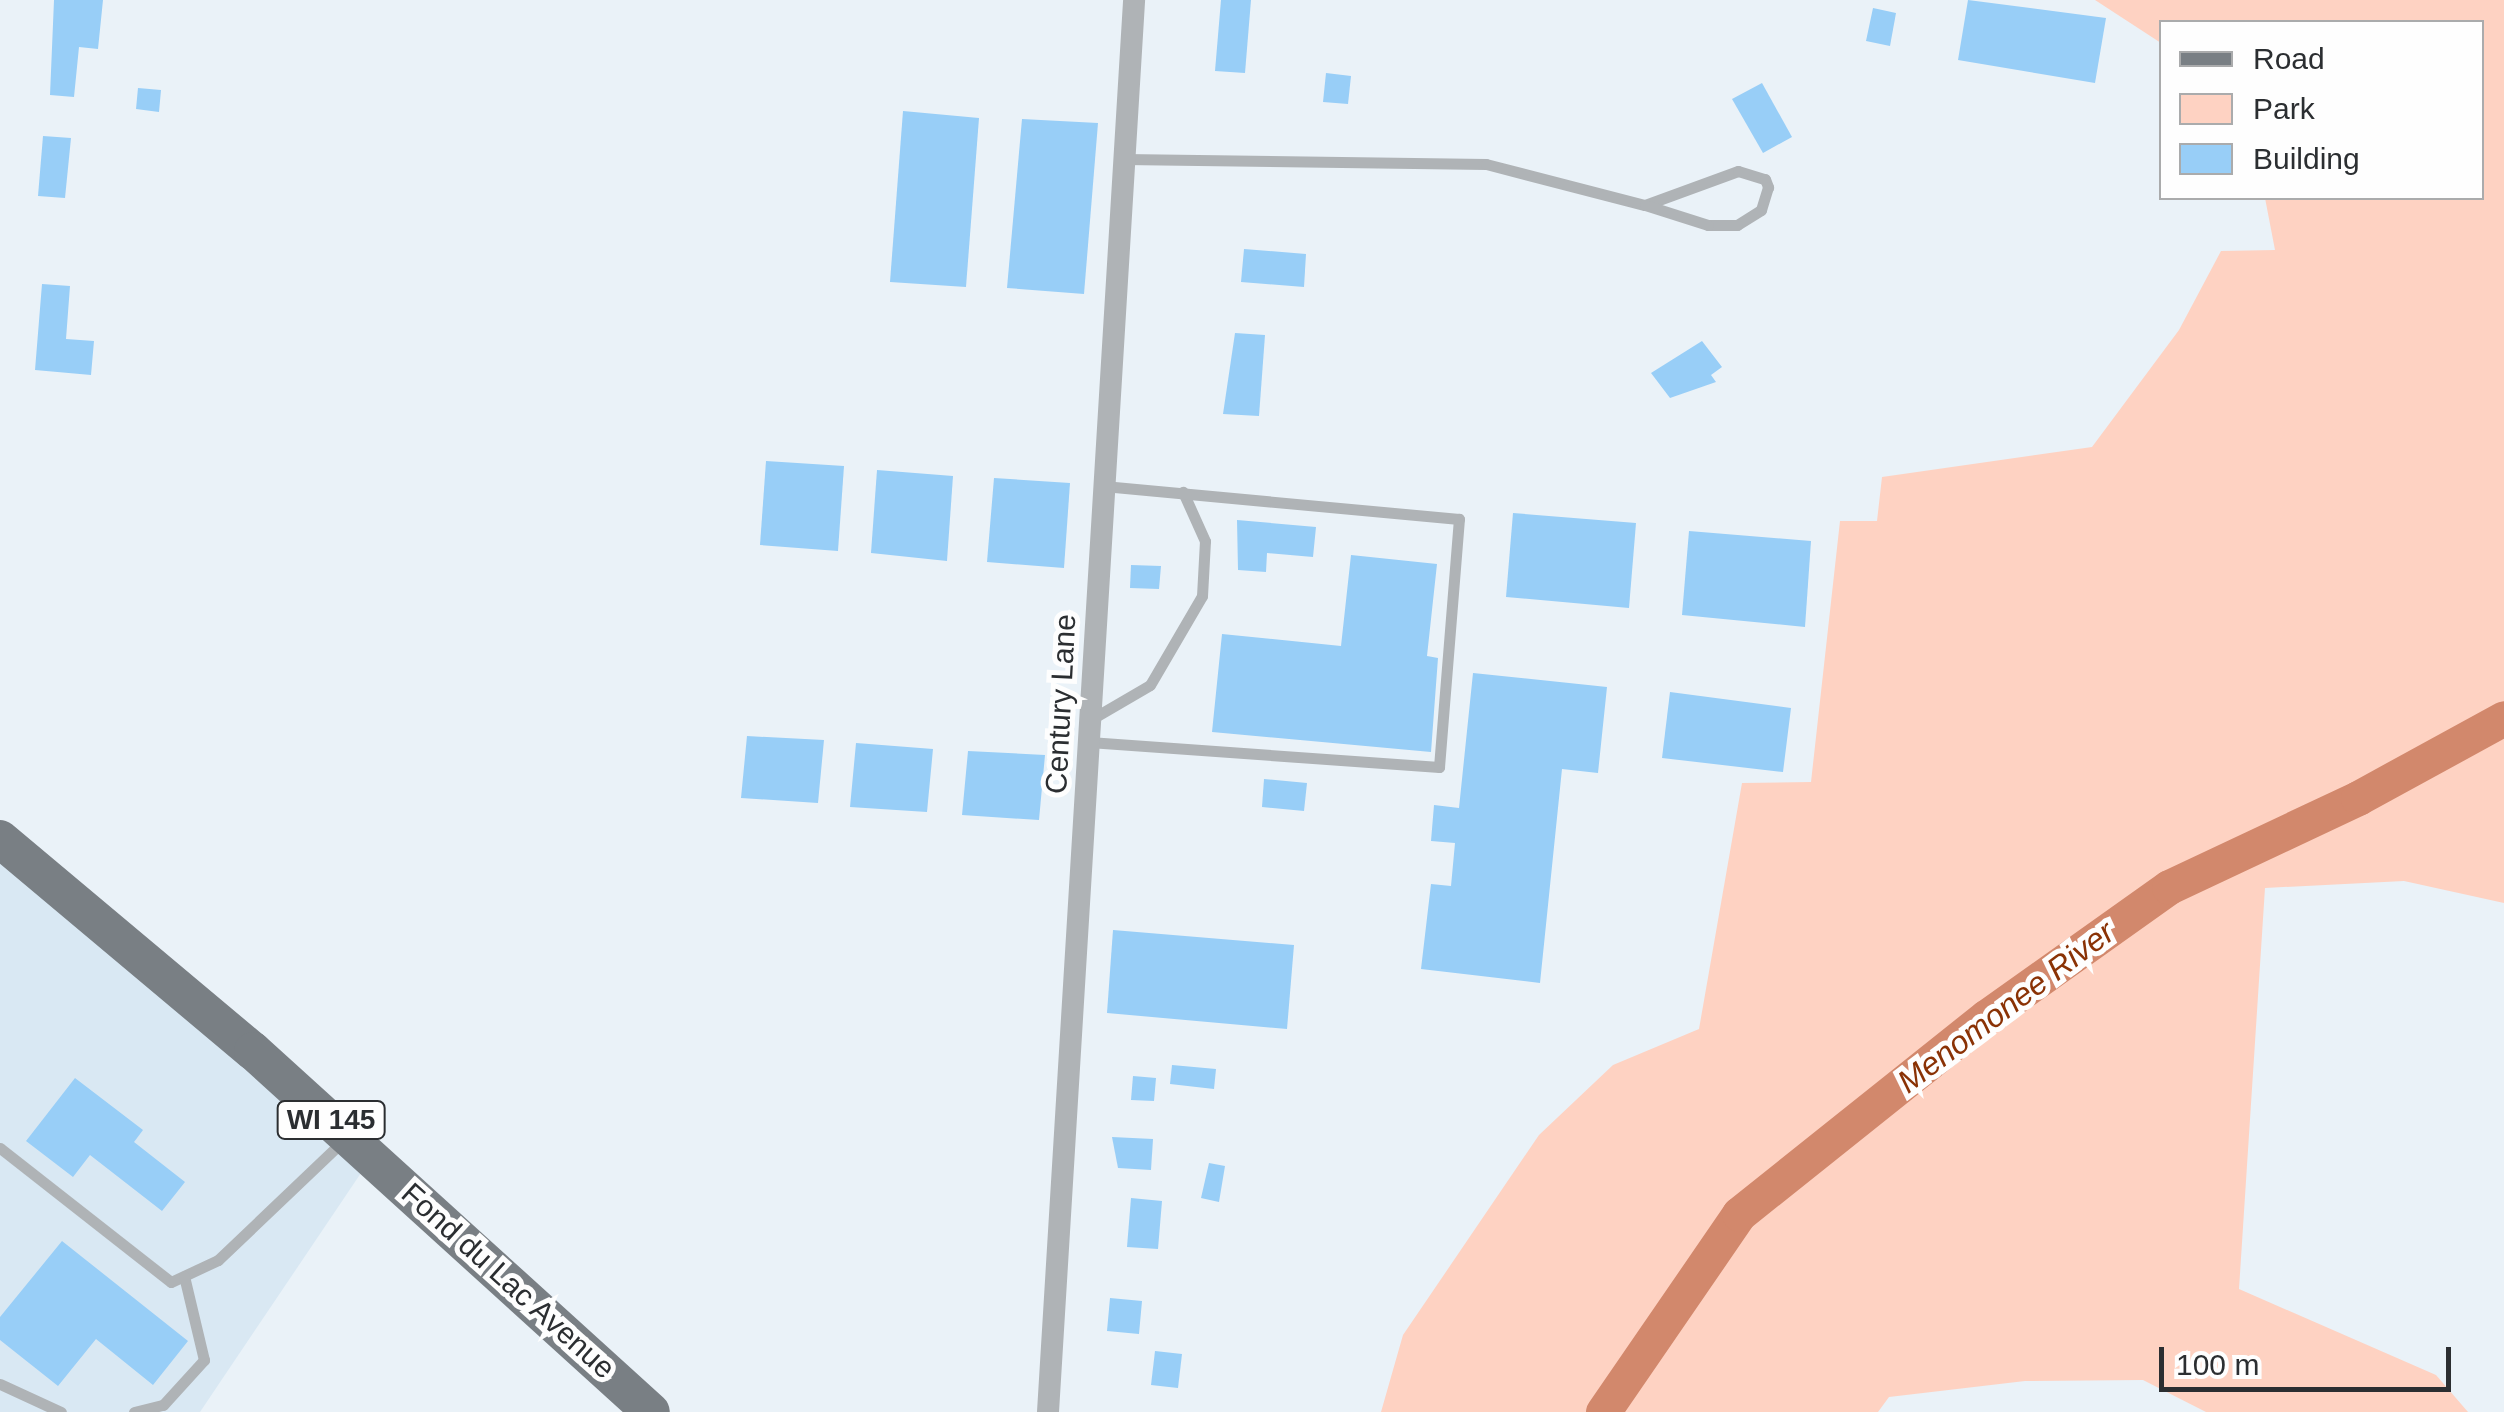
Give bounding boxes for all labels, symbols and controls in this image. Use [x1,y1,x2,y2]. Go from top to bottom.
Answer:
legend [2159,20,2484,200]
text: Road [2253,42,2325,75]
text: Park [2253,92,2315,125]
text: Building [2253,142,2360,175]
street label: Century Lane [1038,613,1084,795]
water label: Menomonee River [1890,913,2122,1101]
road number: WI 145 [276,1097,386,1143]
street label: Fond du Lac Avenue [393,1175,623,1387]
scale bar [2164,1327,2456,1389]
text: 100 m [2176,1348,2259,1381]

